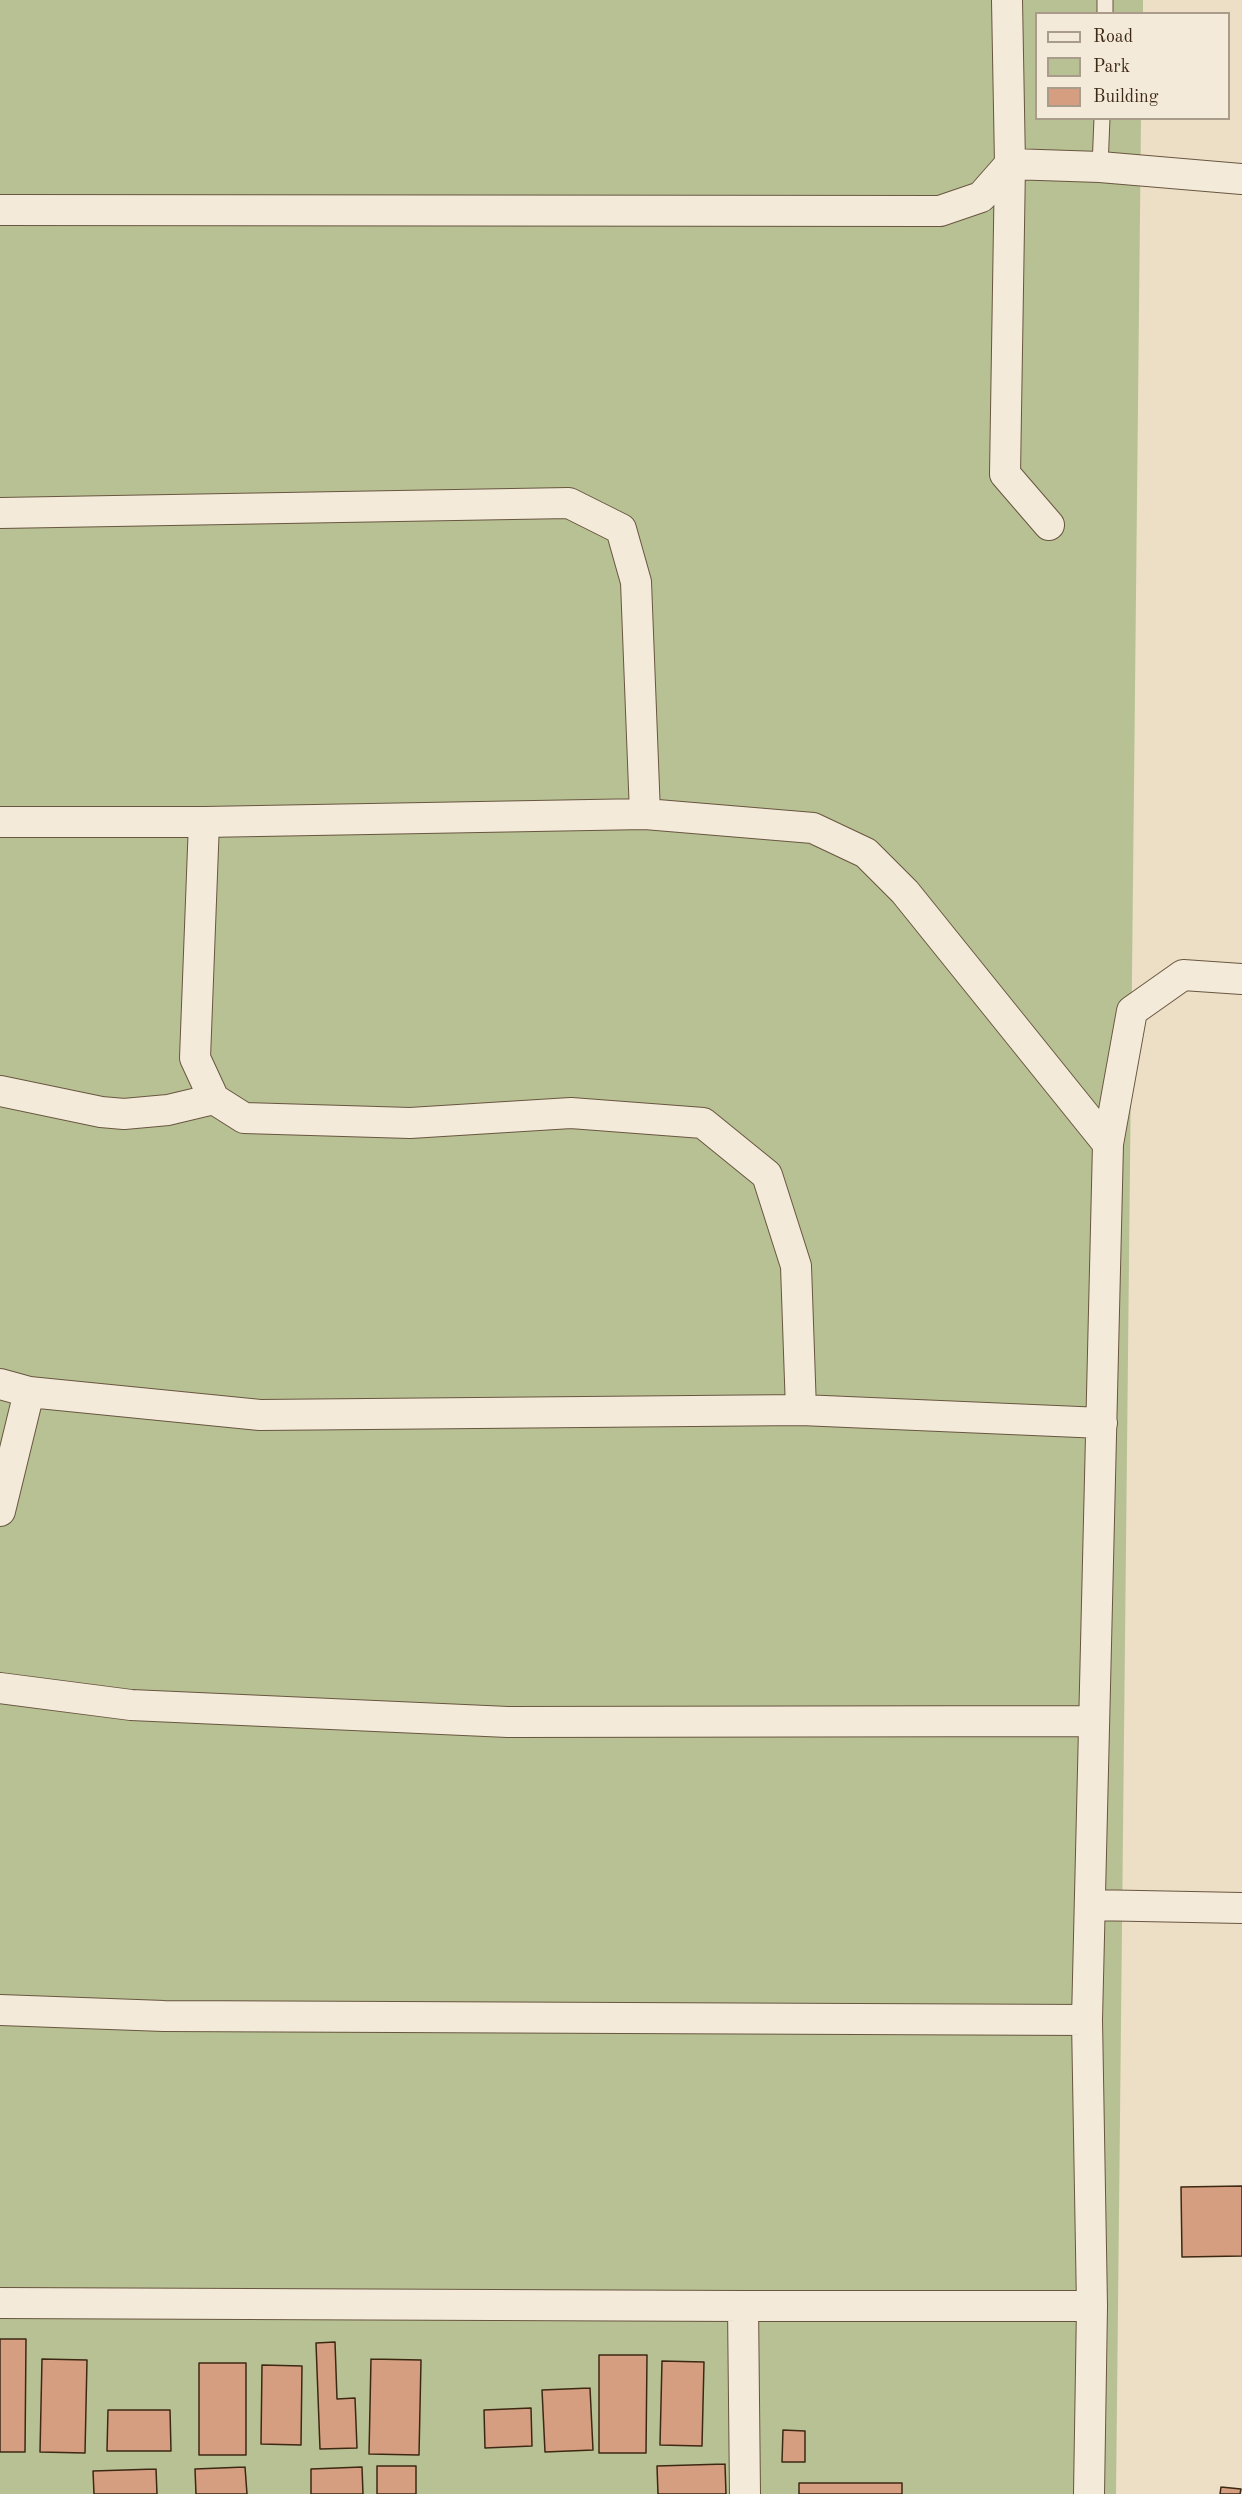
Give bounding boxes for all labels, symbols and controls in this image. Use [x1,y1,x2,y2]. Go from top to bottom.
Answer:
legend [1035,12,1230,120]
text: Road [1093,28,1133,46]
text: Park [1093,58,1130,76]
text: Building [1093,88,1158,106]

